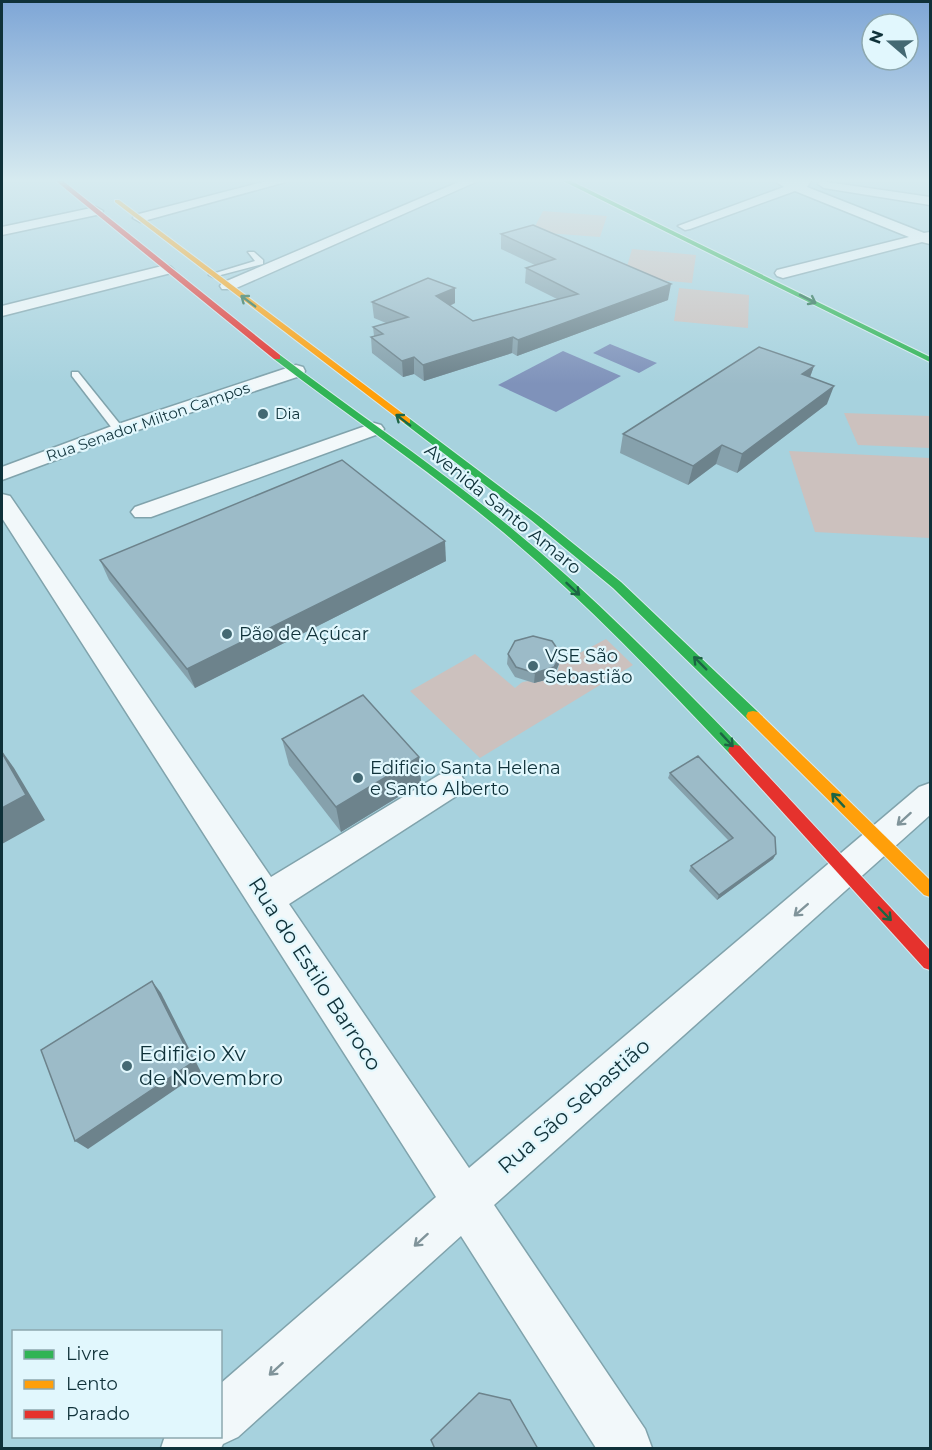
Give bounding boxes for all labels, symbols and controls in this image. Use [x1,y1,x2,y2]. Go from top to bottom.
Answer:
north arrow [860,12,920,72]
text: N [865,28,888,46]
one-way arrow [798,294,816,305]
one-way arrow [240,295,256,308]
street label: Rua Senador Milton Campos [43,378,252,465]
place label: Dia [275,404,300,423]
marker: Dia [256,407,270,421]
one-way arrow [395,413,411,426]
street label: Avenida Santo Amaro [420,439,586,579]
one-way arrow [565,582,580,596]
place label: Pão de Açúcar [239,623,369,645]
marker: Pão de Açúcar [220,627,234,641]
place label: VSE São Sebastião [545,645,633,688]
one-way arrow [692,655,707,670]
marker: VSE São Sebastião [526,659,540,673]
one-way arrow [720,732,734,747]
place label: Edificio Santa Helena e Santo Alberto [370,757,561,800]
marker: Edificio Santa Helena e Santo Alberto [351,771,365,785]
one-way arrow [831,792,845,807]
one-way arrow [897,812,912,826]
street label: Rua do Estilo Barroco [244,872,387,1075]
one-way arrow [794,903,809,917]
one-way arrow [878,906,892,921]
street label: Rua São Sebastião [493,1033,655,1178]
place label: Edificio Xv de Novembro [139,1041,283,1090]
marker: Edificio Xv de Novembro [120,1059,134,1073]
one-way arrow [414,1233,429,1247]
legend [12,1330,222,1438]
text: Livre [66,1343,109,1365]
one-way arrow [269,1362,284,1376]
text: Lento [66,1373,118,1395]
text: Parado [66,1403,130,1425]

